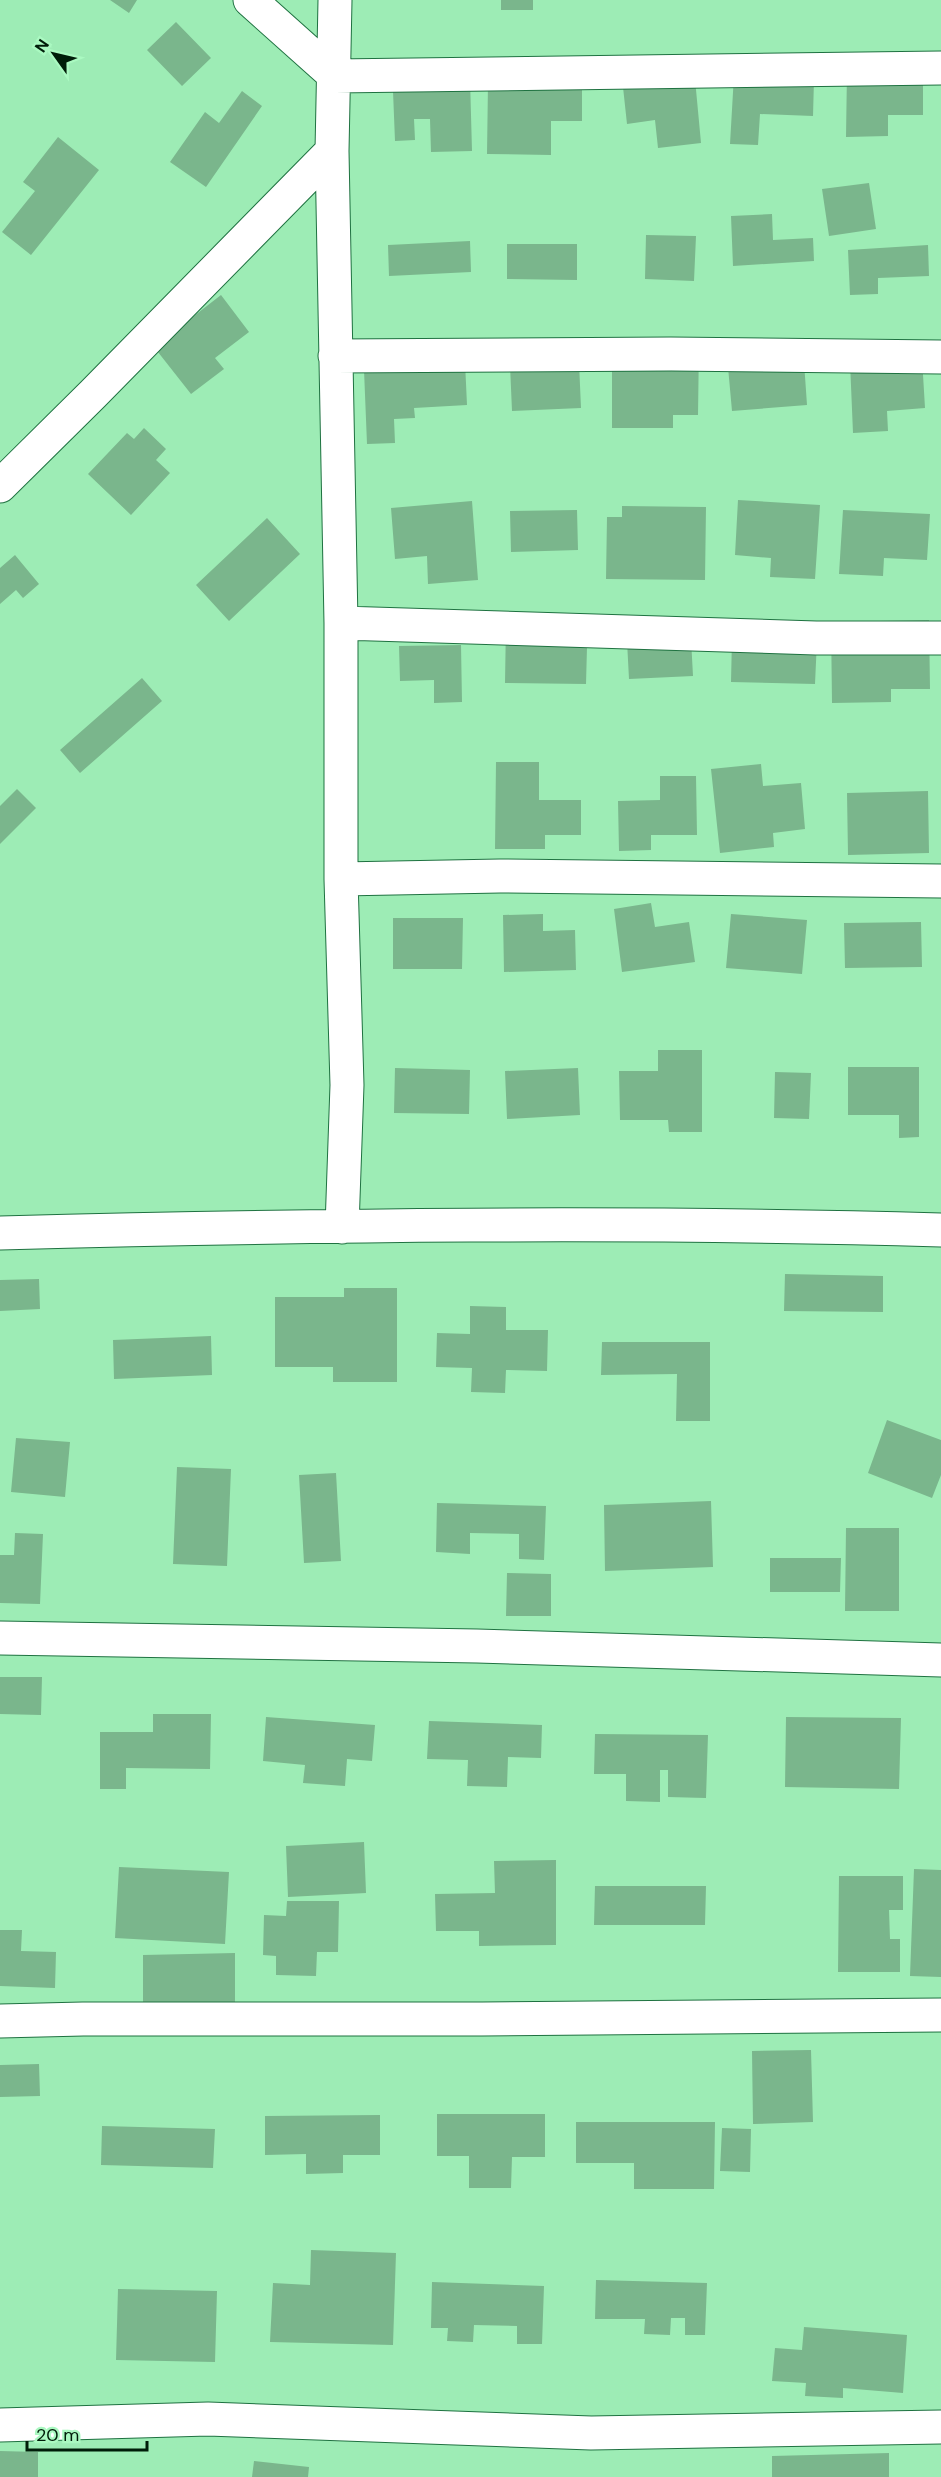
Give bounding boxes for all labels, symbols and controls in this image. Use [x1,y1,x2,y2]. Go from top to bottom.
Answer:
north arrow [24,24,84,84]
text: N [30,35,54,57]
scale bar [27,2414,147,2452]
text: 20 m [36,2423,79,2447]

